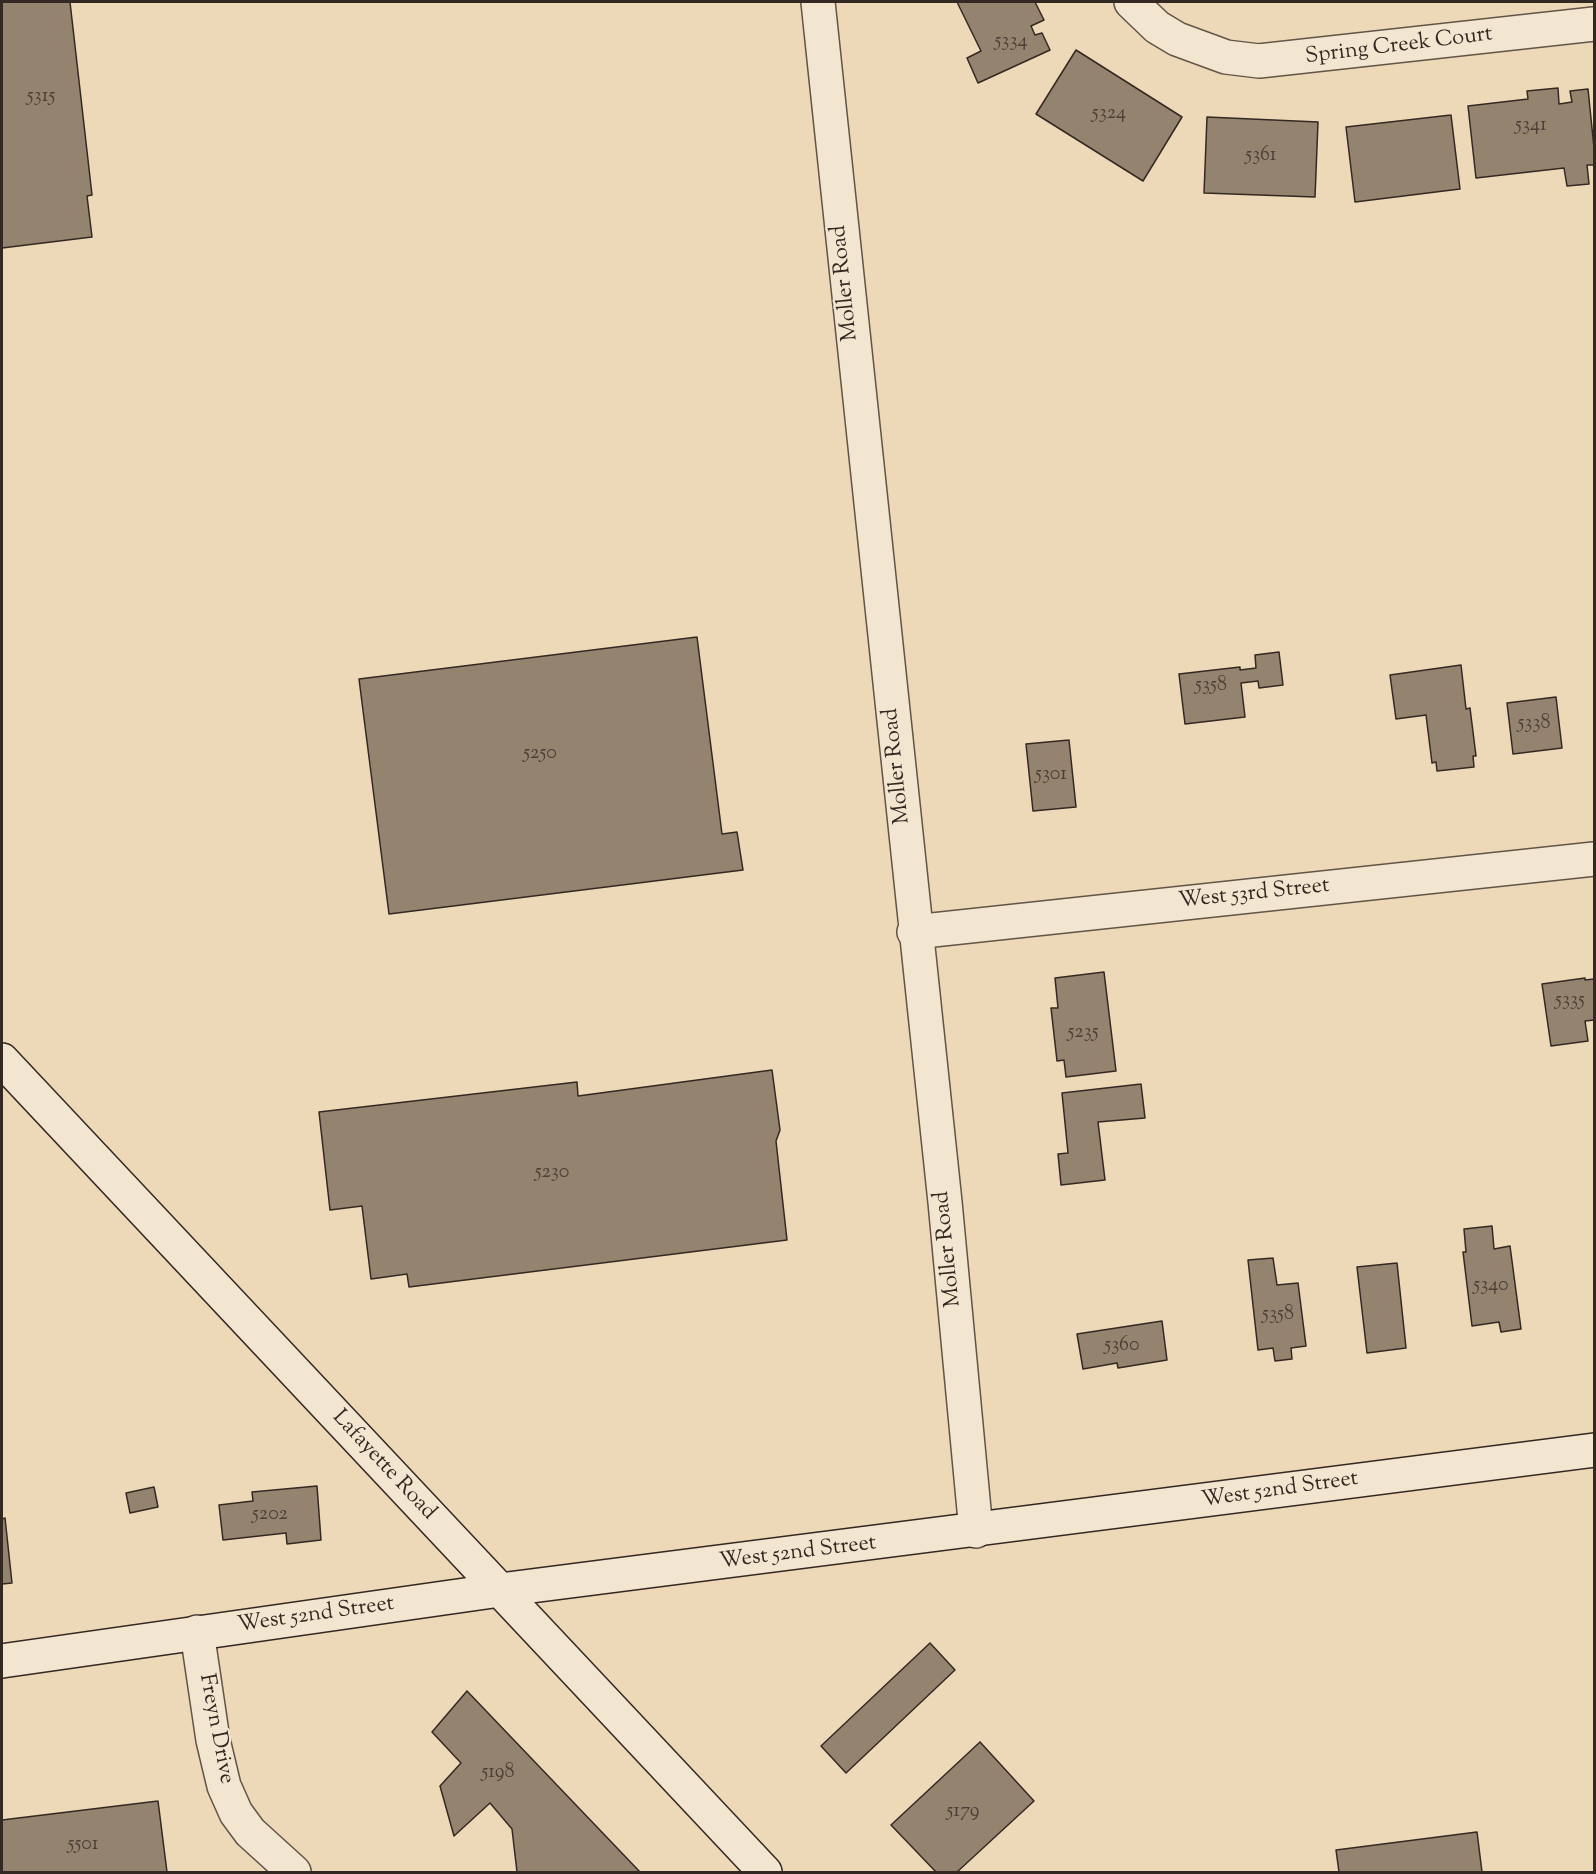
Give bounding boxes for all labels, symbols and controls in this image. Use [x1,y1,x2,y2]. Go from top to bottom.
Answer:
street label: Spring Creek Court [1304,22,1494,72]
house number: 5334 [994,31,1028,55]
house number: 5315 [27,86,55,110]
house number: 5324 [1092,103,1126,127]
house number: 5341 [1515,115,1547,139]
house number: 5361 [1245,145,1277,169]
street label: Moller Road [827,224,865,342]
house number: 5358 [1195,675,1227,699]
street label: Moller Road [879,707,917,825]
house number: 5338 [1518,713,1550,737]
house number: 5250 [523,743,557,767]
house number: 5301 [1035,764,1067,788]
street label: West 53rd Street [1177,874,1331,916]
house number: 5335 [1555,990,1585,1014]
house number: 5235 [1067,1022,1099,1046]
house number: 5230 [535,1162,569,1186]
street label: Moller Road [930,1190,968,1308]
house number: 5340 [1473,1275,1509,1299]
house number: 5358 [1262,1304,1294,1328]
house number: 5360 [1104,1335,1140,1359]
street label: Lafayette Road [325,1405,441,1527]
street label: West 52nd Street [1200,1467,1360,1515]
house number: 5202 [252,1504,288,1528]
street label: West 52nd Street [718,1531,878,1577]
street label: West 52nd Street [236,1592,396,1640]
street label: Freyn Drive [191,1672,239,1786]
house number: 5198 [481,1762,515,1786]
house number: 5179 [947,1801,979,1825]
house number: 5501 [67,1834,99,1858]

